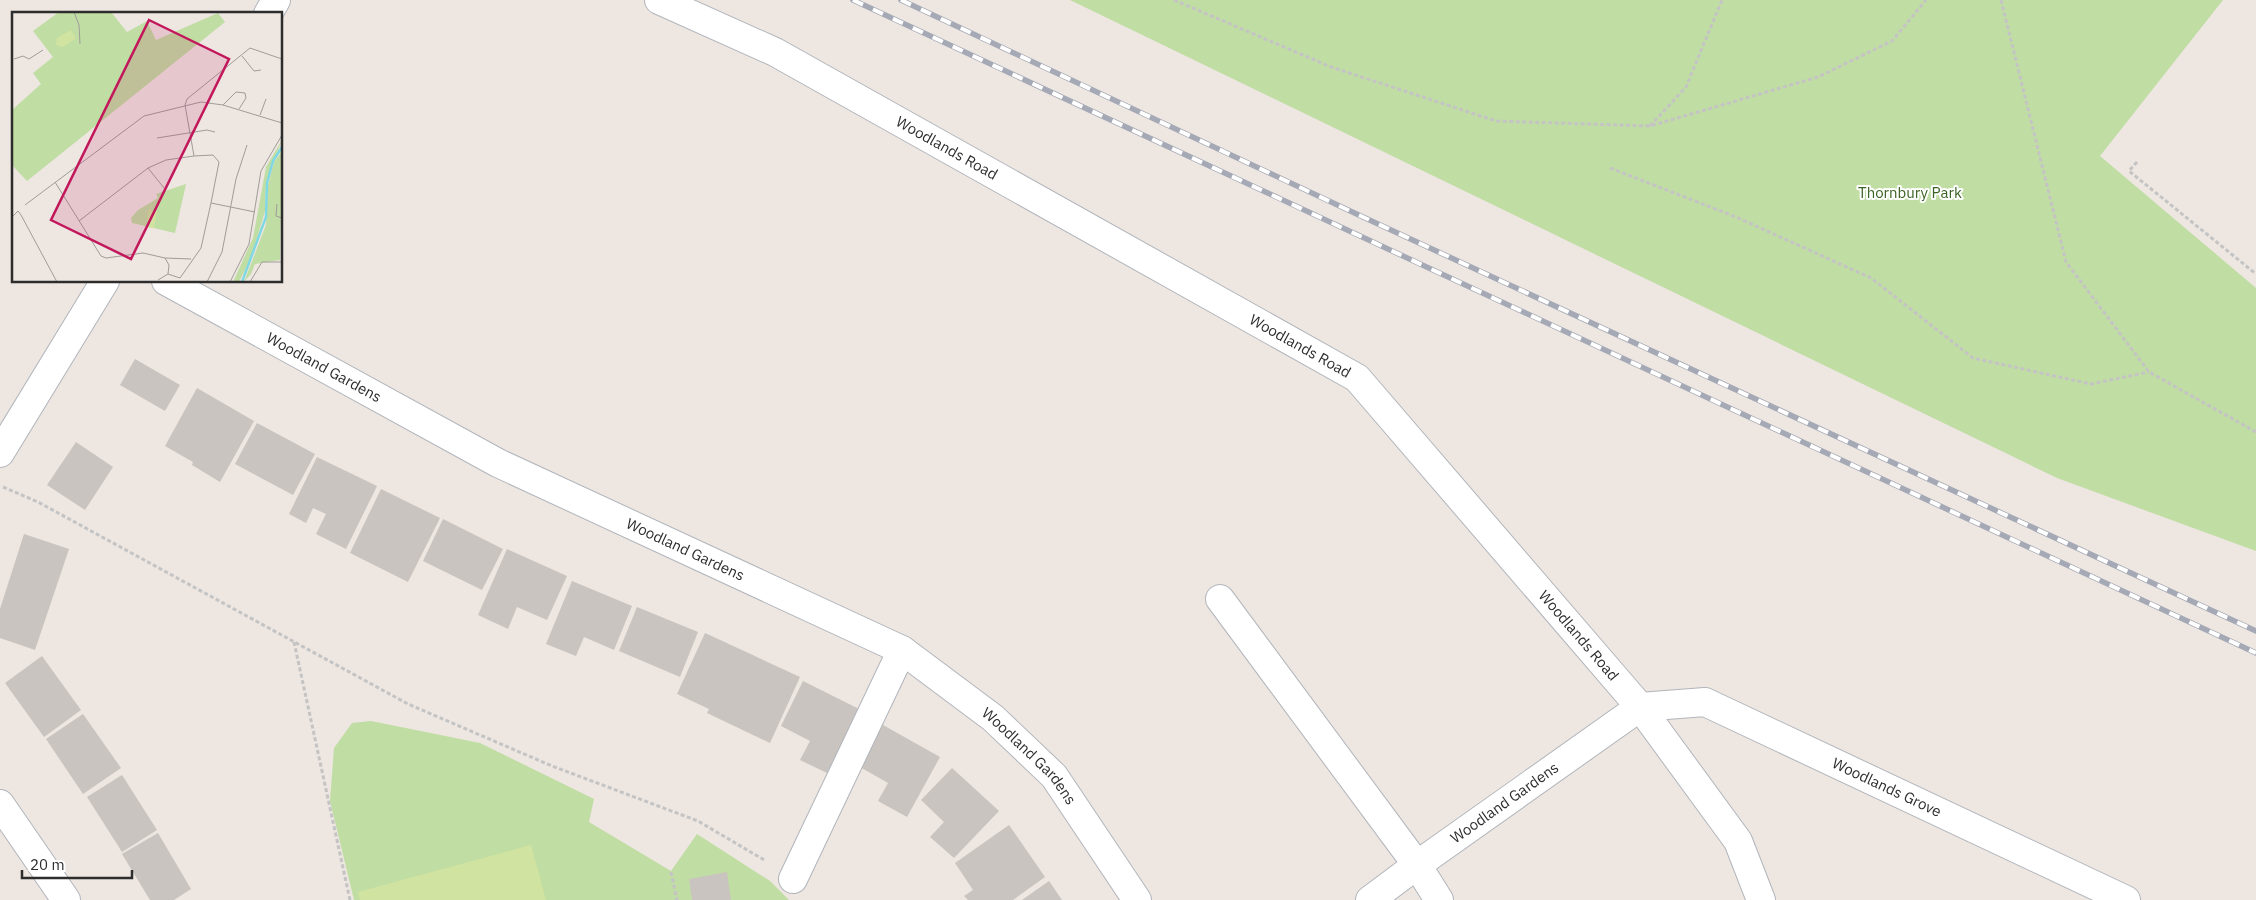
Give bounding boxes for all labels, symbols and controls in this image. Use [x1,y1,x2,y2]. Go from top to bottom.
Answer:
inset map [12,12,282,282]
street label: Woodlands Road [893,112,1001,184]
park label: Thornbury Park [1858,183,1962,202]
street label: Woodlands Road [1246,310,1354,382]
street label: Woodland Gardens [263,328,385,406]
street label: Woodland Gardens [623,514,748,585]
street label: Woodlands Road [1535,586,1623,684]
street label: Woodland Gardens [978,703,1080,808]
street label: Woodlands Grove [1829,753,1945,821]
street label: Woodland Gardens [1447,758,1562,847]
scale bar [22,848,132,880]
text: 20 m [30,855,65,874]

